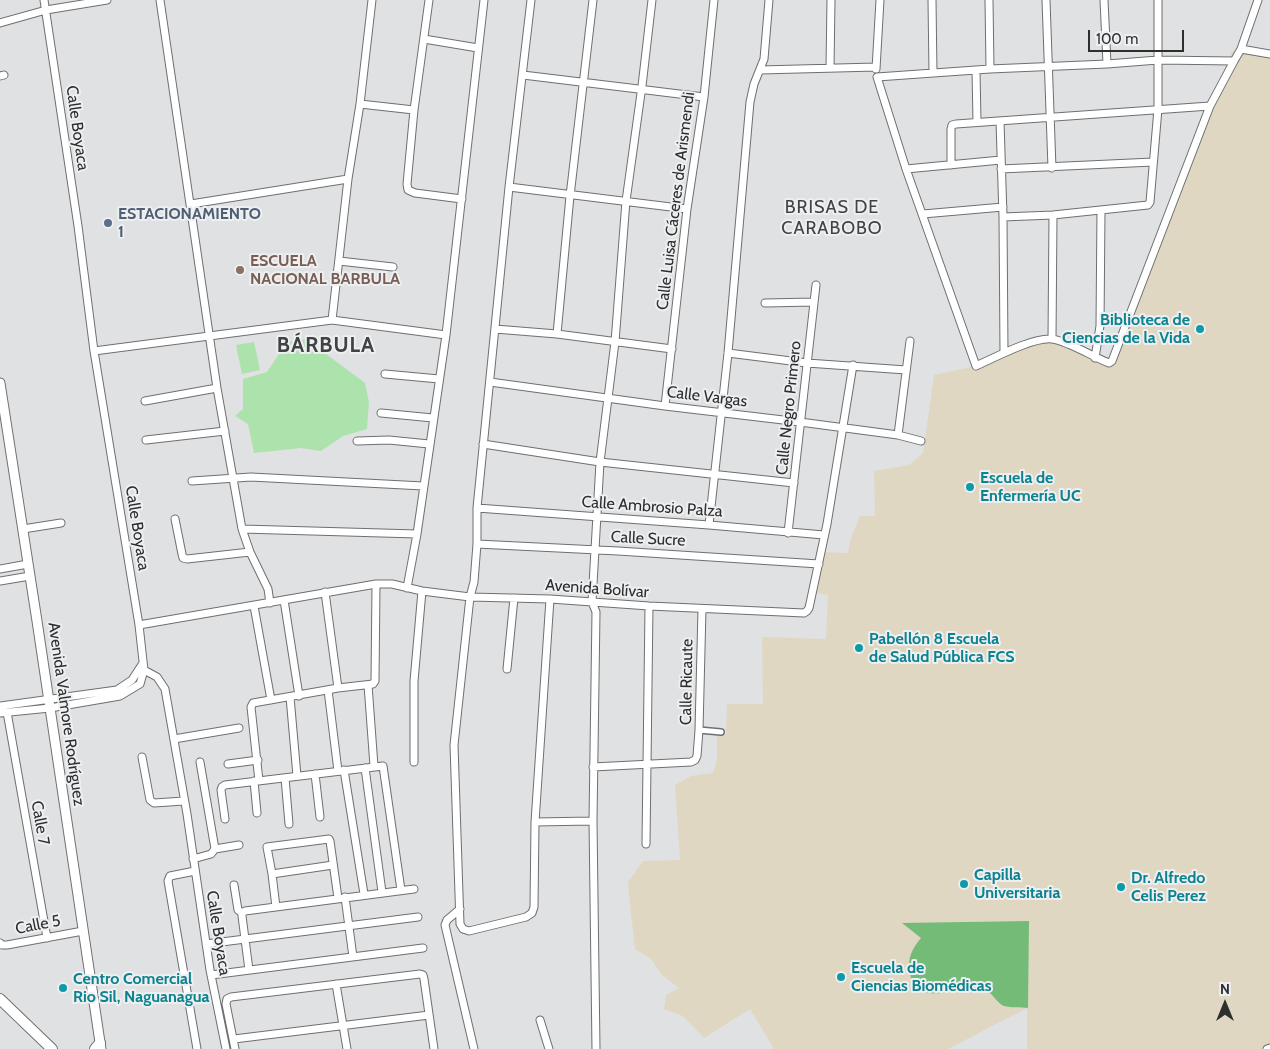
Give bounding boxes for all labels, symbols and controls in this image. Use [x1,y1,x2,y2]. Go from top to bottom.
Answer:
scale bar [1090,20,1186,52]
text: 100 m [1096,30,1138,48]
street label: Calle Boyaca [62,84,92,172]
street label: Calle Luisa Cáceres de Arismendi [653,91,699,311]
district label: BRISAS DE CARABOBO [780,197,884,240]
place label: ESTACIONAMIENTO 1 [118,204,261,242]
marker: ESTACIONAMIENTO 1 [102,217,114,229]
place label: ESCUELA NACIONAL BARBULA [250,251,400,289]
marker: ESCUELA NACIONAL BARBULA [234,264,246,276]
place label: Biblioteca de Ciencias de la Vida [1062,310,1190,348]
marker: Biblioteca de Ciencias de la Vida [1194,323,1206,335]
district label: BÁRBULA [276,333,376,359]
street label: Calle Negro Primero [772,340,806,476]
street label: Calle Vargas [666,383,748,411]
place label: Escuela de Enfermería UC [980,468,1081,506]
marker: Escuela de Enfermería UC [964,481,976,493]
street label: Calle Boyaca [121,484,153,572]
street label: Calle Ambrosio Palza [581,492,723,522]
street label: Calle Sucre [610,527,686,551]
street label: Avenida Bolívar [545,576,649,602]
street label: Avenida Valmore Rodríguez [44,621,88,807]
place label: Pabellón 8 Escuela de Salud Pública FCS [869,629,1015,667]
street label: Calle Ricaute [677,639,697,725]
marker: Pabellón 8 Escuela de Salud Pública FCS [853,642,865,654]
street label: Calle 7 [27,799,53,847]
place label: Capilla Universitaria [974,865,1060,903]
place label: Dr. Alfredo Celis Perez [1131,868,1206,906]
marker: Capilla Universitaria [958,878,970,890]
marker: Dr. Alfredo Celis Perez [1115,881,1127,893]
street label: Calle Boyaca [202,889,234,977]
street label: Calle 5 [14,911,62,939]
place label: Escuela de Ciencias Biomédicas [851,958,991,996]
place label: Centro Comercial Rio Sil, Naguanagua [73,969,210,1007]
marker: Escuela de Ciencias Biomédicas [835,971,847,983]
north arrow [1200,979,1250,1029]
text: N [1220,980,1230,998]
marker: Centro Comercial Rio Sil, Naguanagua [57,982,69,994]

